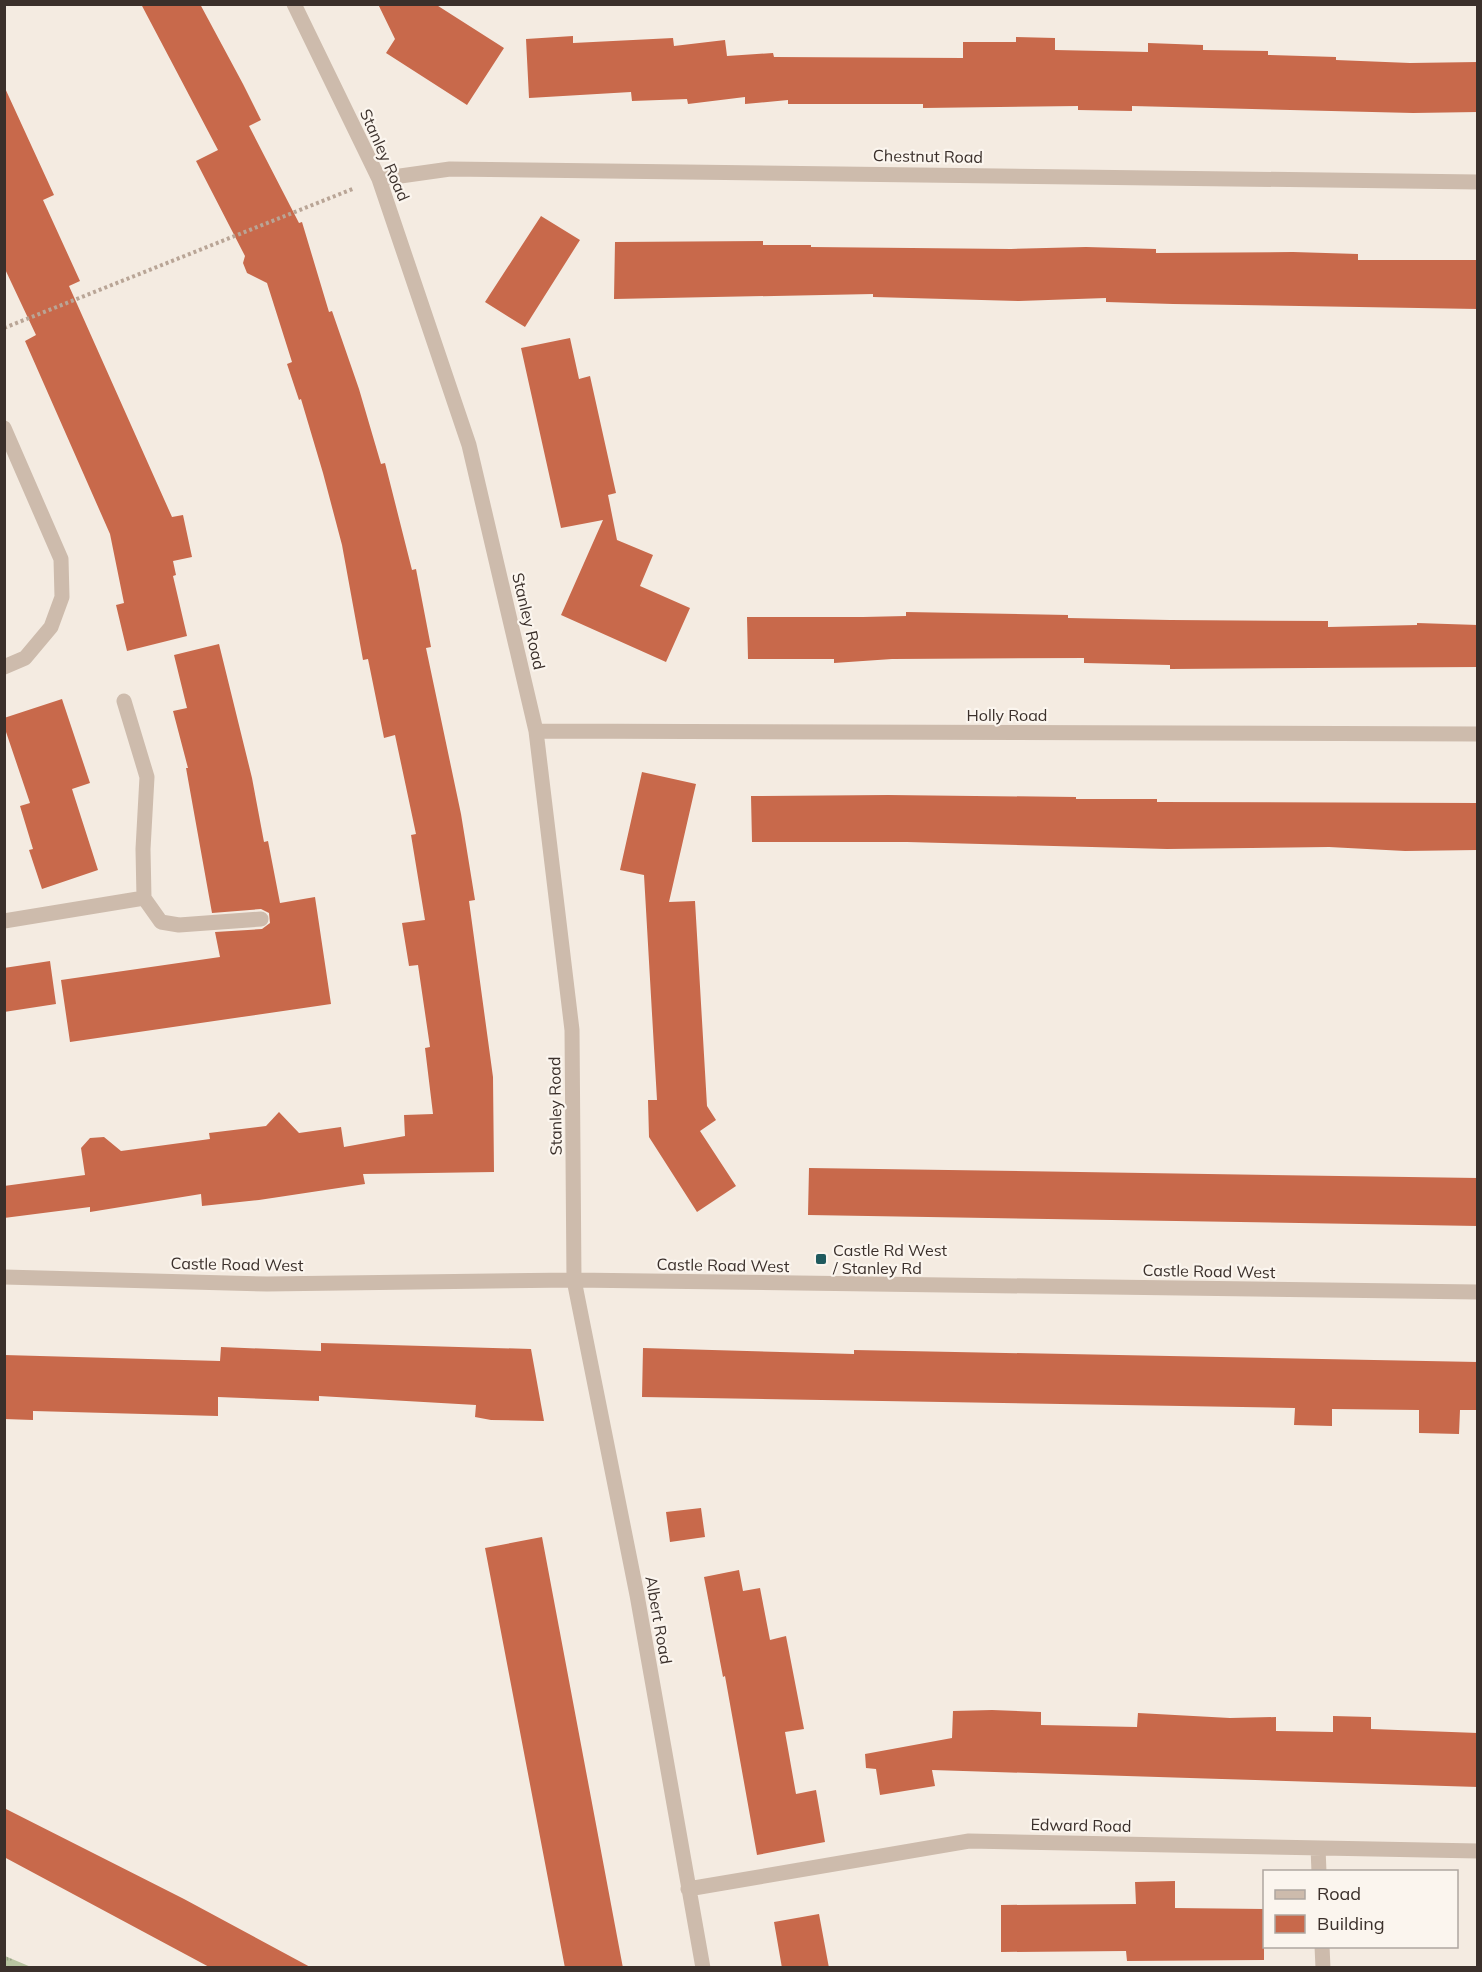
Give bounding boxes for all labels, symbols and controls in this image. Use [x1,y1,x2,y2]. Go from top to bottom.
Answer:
street label: Stanley Road [356,106,414,204]
street label: Chestnut Road [873,145,983,167]
street label: Stanley Road [508,571,550,671]
street label: Holly Road [967,705,1047,725]
street label: Stanley Road [544,1056,566,1156]
place label: Castle Rd West / Stanley Rd [832,1240,948,1278]
marker: Castle Rd West / Stanley Rd [814,1252,828,1266]
street label: Castle Road West [170,1253,304,1275]
street label: Castle Road West [656,1254,790,1276]
street label: Castle Road West [1142,1260,1276,1282]
street label: Albert Road [641,1574,677,1666]
street label: Edward Road [1030,1814,1132,1836]
legend [1263,1870,1458,1948]
text: Road [1317,1882,1361,1905]
text: Building [1317,1912,1385,1935]

